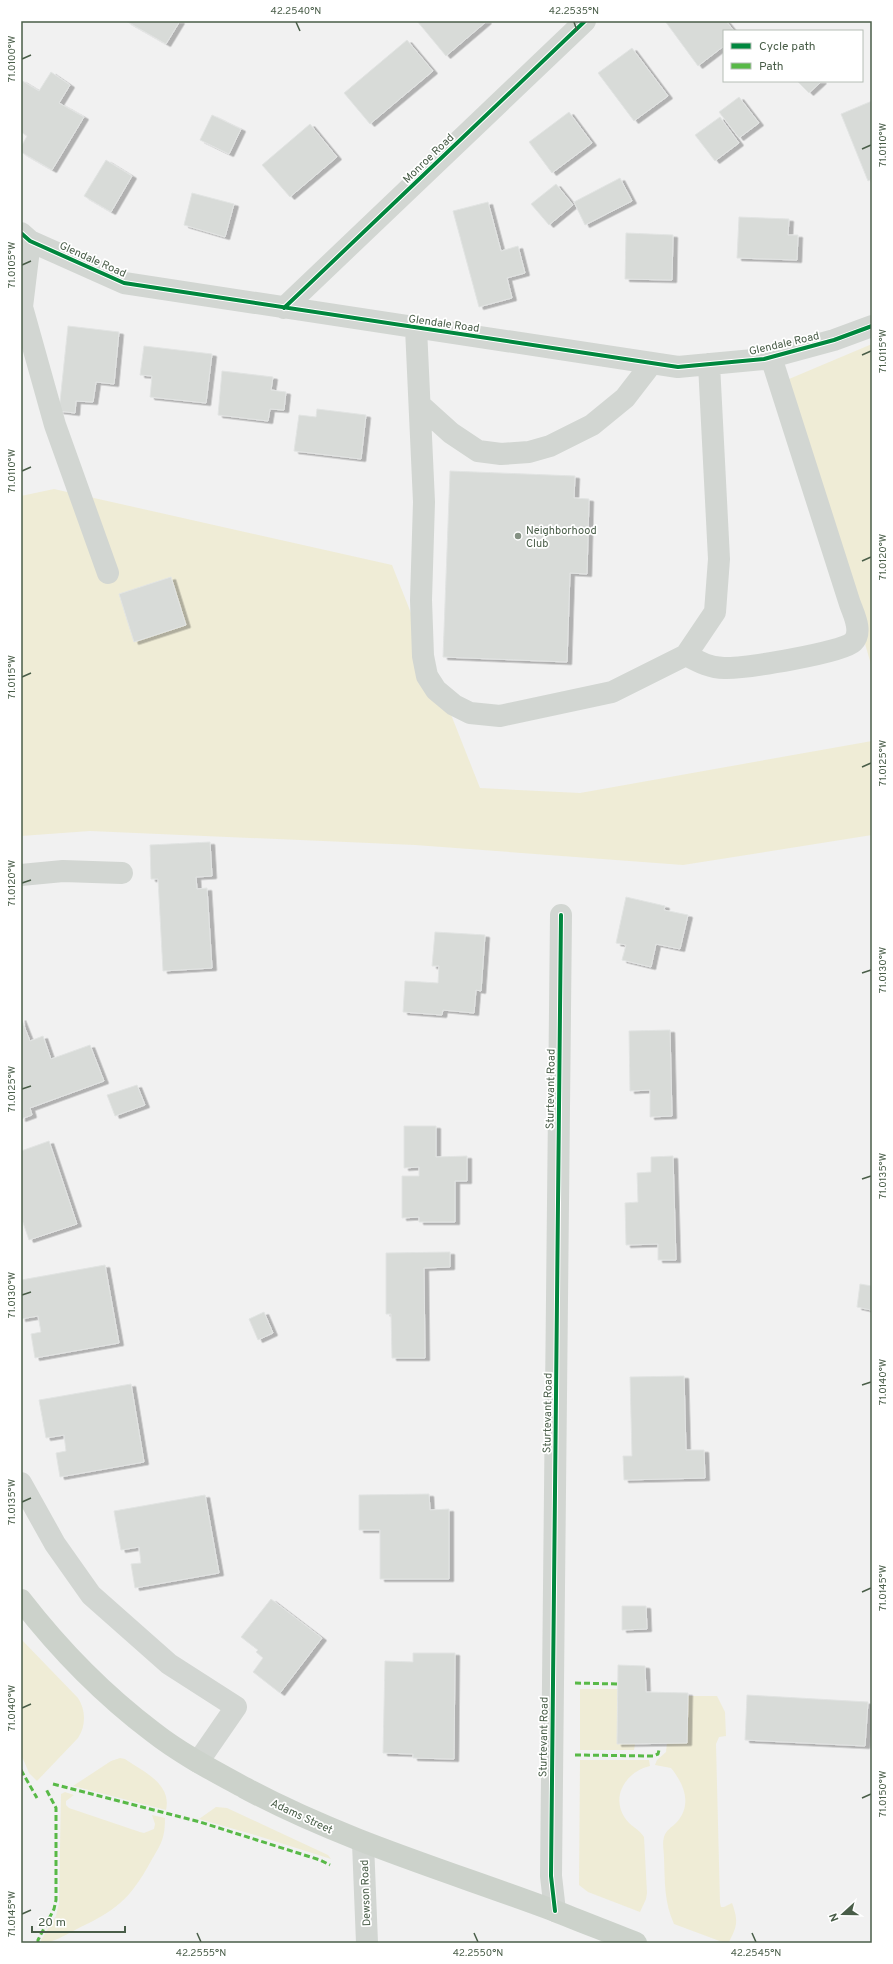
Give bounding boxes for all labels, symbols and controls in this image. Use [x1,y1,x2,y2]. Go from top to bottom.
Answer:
text: 42.2540°N [271,5,321,18]
text: 42.2535°N [549,5,599,18]
legend [723,30,863,82]
text: 71.0100°W [6,36,19,82]
text: Cycle path [759,39,816,55]
text: Path [759,59,784,75]
text: 71.0110°W [877,123,890,167]
street label: Monroe Road [400,131,457,187]
street label: Glendale Road [57,239,128,281]
text: 71.0105°W [6,242,19,288]
street label: Glendale Road [407,312,480,336]
street label: Glendale Road [748,329,821,359]
text: 71.0115°W [877,329,890,373]
text: 71.0110°W [6,449,19,493]
place label: Neighborhood Club [526,524,597,551]
marker: Neighborhood Club [513,531,523,541]
text: 71.0120°W [877,534,890,580]
text: 71.0115°W [6,655,19,699]
text: 71.0125°W [877,740,890,786]
text: 71.0120°W [6,860,19,906]
text: 71.0130°W [877,947,890,993]
street label: Sturtevant Road [543,1049,559,1129]
text: 71.0125°W [6,1066,19,1112]
text: 71.0135°W [877,1153,890,1199]
text: 71.0130°W [6,1272,19,1318]
text: 71.0140°W [877,1359,890,1405]
street label: Sturtevant Road [540,1373,556,1453]
text: 71.0135°W [6,1479,19,1525]
text: 71.0145°W [877,1565,890,1611]
text: 71.0140°W [6,1685,19,1731]
street label: Sturtevant Road [536,1697,552,1777]
text: 71.0150°W [877,1771,890,1817]
street label: Adams Street [268,1796,335,1837]
street label: Dewson Road [358,1860,374,1926]
text: 71.0145°W [6,1891,19,1937]
north arrow [823,1894,863,1934]
scale bar [32,1908,125,1934]
text: N [827,1911,843,1923]
text: 20 m [38,1915,66,1931]
text: 42.2555°N [176,1947,226,1960]
text: 42.2550°N [453,1947,503,1960]
text: 42.2545°N [731,1947,781,1960]

